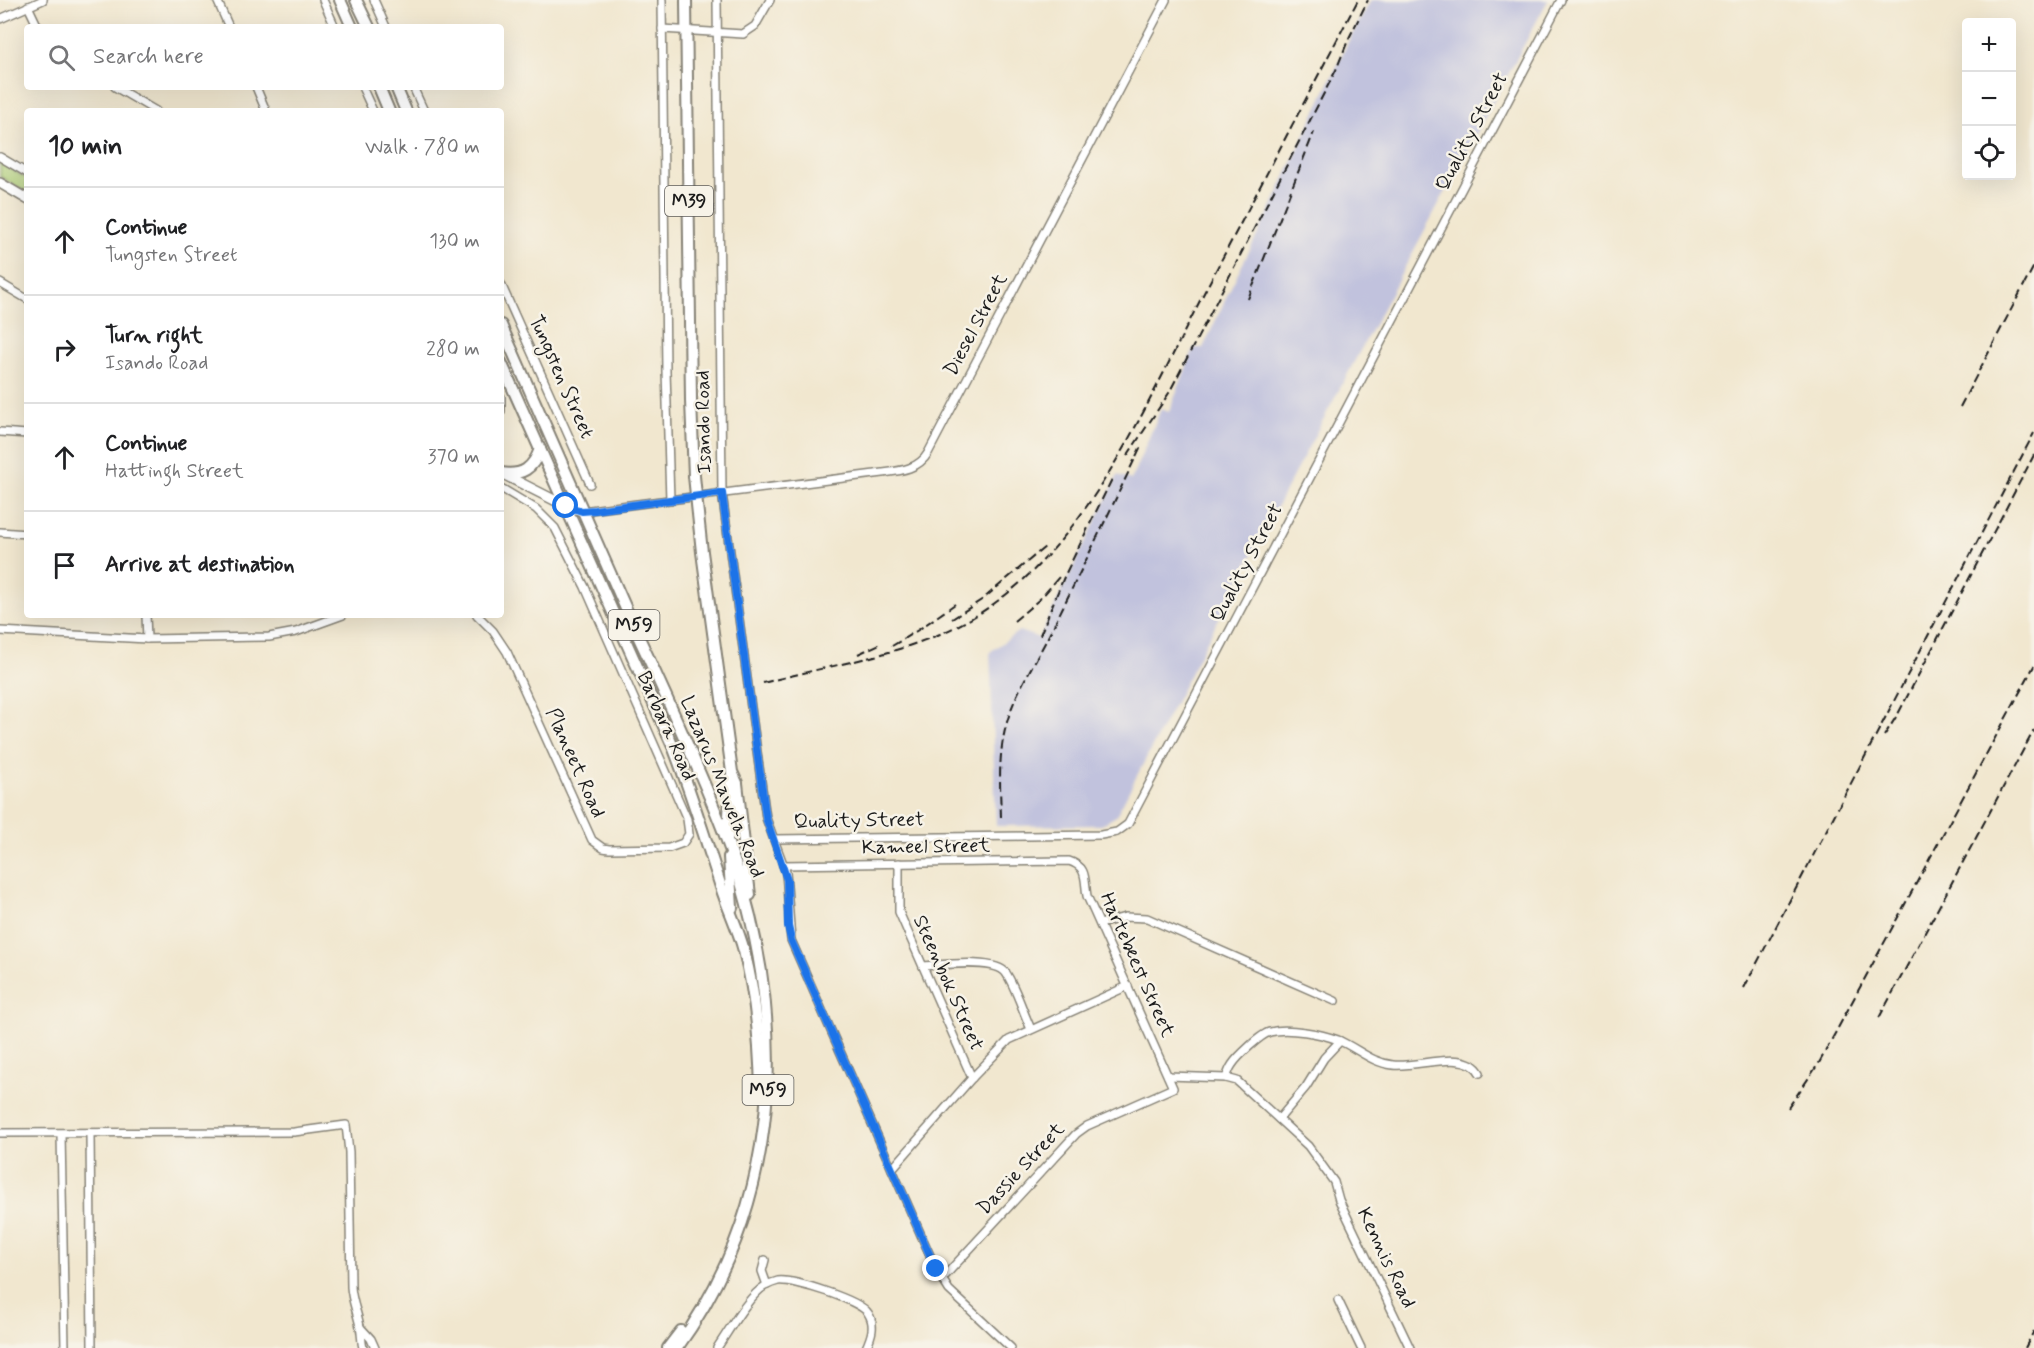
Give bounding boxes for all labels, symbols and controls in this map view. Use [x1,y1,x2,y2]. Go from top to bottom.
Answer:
map controls [1962,18,2016,180]
button: + [1962,18,2016,72]
search box [24,24,504,90]
icon: search [45,41,78,74]
text: Search here [93,43,204,71]
street label: Quality Street [1429,68,1515,196]
button: − [1962,72,2016,126]
button: locate [1962,126,2016,180]
text: 10 min [48,130,123,164]
text: Walk · 780 m [365,134,480,161]
road number: M39 [665,186,713,216]
text: Continue [105,214,187,242]
icon: ahead [48,225,81,258]
text: 130 m [429,228,480,255]
text: Tungsten Street [105,242,237,269]
street label: Diesel Street [938,269,1014,381]
street label: Tungsten Street [521,311,600,443]
text: Turn right [105,322,203,350]
icon: right [48,333,81,366]
text: 280 m [426,336,480,363]
text: Isando Road [105,350,208,377]
street label: Isando Road [690,370,718,474]
text: Continue [105,430,187,458]
icon: ahead [48,441,81,474]
text: 370 m [428,444,480,471]
text: Hattingh Street [105,458,244,485]
route start [552,492,578,518]
street label: Quality Street [1204,499,1290,627]
icon: arrive [48,549,81,582]
text: Arrive at destination [105,551,295,579]
road number: M59 [608,610,660,640]
street label: Barbara Road [630,667,702,785]
street label: Lazarus Mawela Road [673,692,771,882]
street label: Planeet Road [539,704,611,822]
street label: Quality Street [793,806,925,836]
street label: Kameel Street [861,832,991,862]
street label: Hartebeest Street [1093,888,1181,1042]
street label: Steenbok Street [906,911,990,1055]
road number: M59 [742,1075,794,1105]
street label: Dassie Street [971,1117,1071,1221]
street label: Kennis Road [1350,1203,1422,1313]
route end [922,1255,948,1281]

